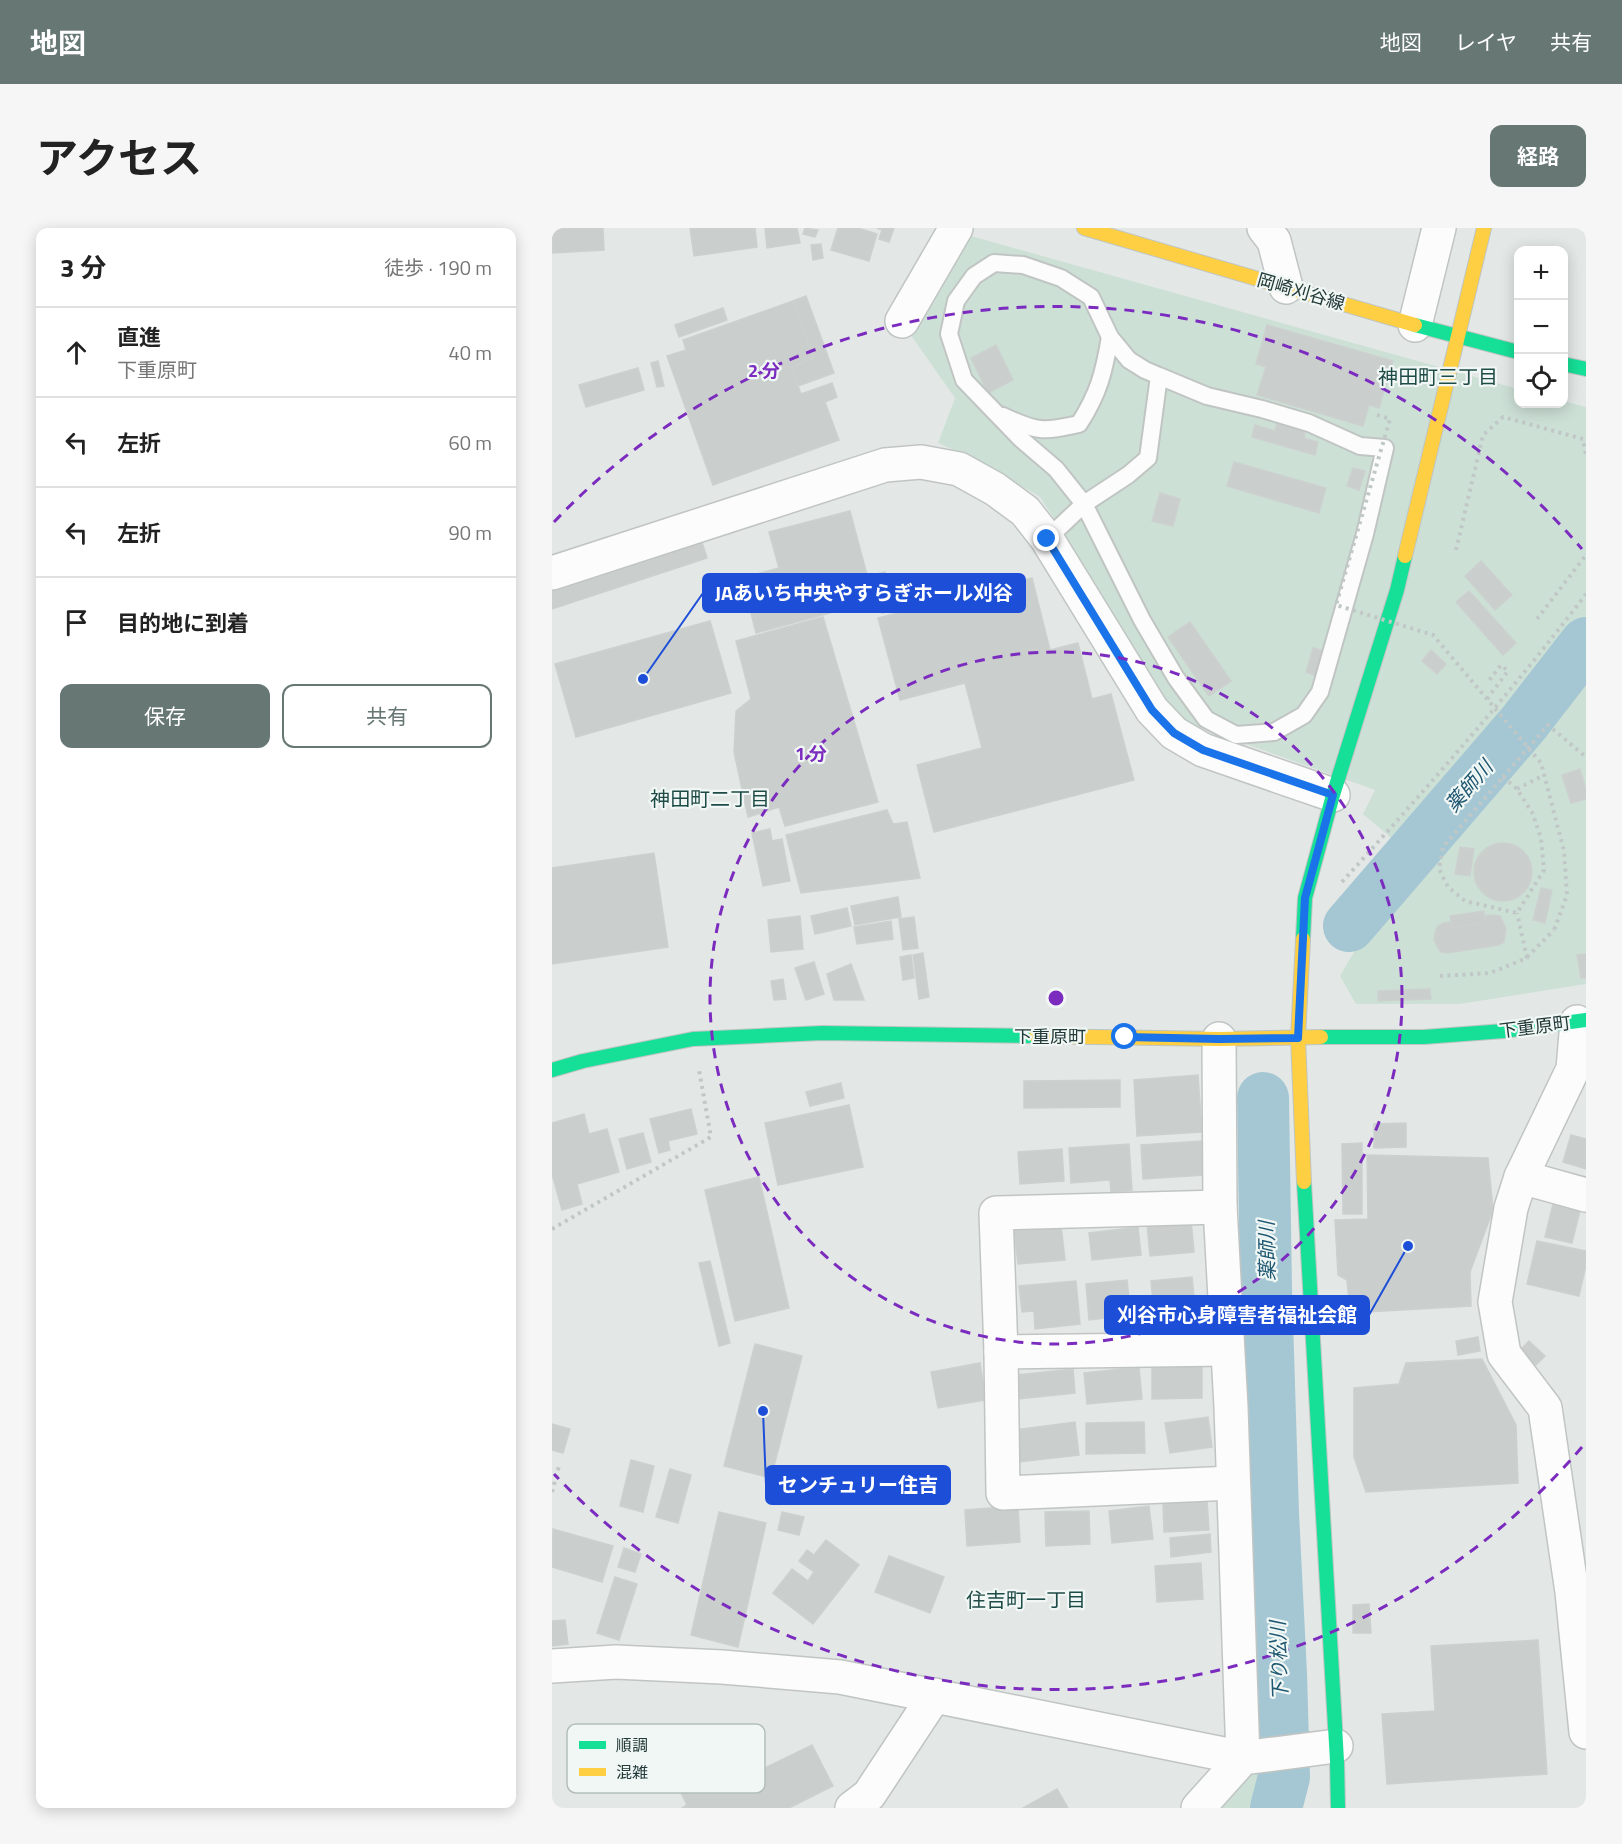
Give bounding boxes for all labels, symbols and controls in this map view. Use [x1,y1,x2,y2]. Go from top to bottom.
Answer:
text: 地図 [30,21,86,64]
text: 地図 [1380,26,1422,58]
text: レイヤ [1455,26,1517,58]
text: 共有 [1550,26,1592,58]
text: アクセス [36,125,202,189]
button: 経路 [1490,125,1586,187]
map controls [1514,246,1568,408]
button: + [1514,246,1568,300]
text: 3 分 [60,248,106,287]
text: 徒歩 · 190 m [384,252,492,283]
street label: 岡崎刈谷線 [1254,266,1348,317]
button: − [1514,300,1568,354]
text: 直進 [117,320,161,354]
icon: ahead [60,336,93,369]
text: 40 m [448,337,492,368]
text: 下重原町 [117,354,197,385]
button: locate [1514,354,1568,408]
text: 2 分 [748,357,780,384]
district label: 神田町三丁目 [1378,361,1498,392]
icon: left [60,426,93,459]
text: 左折 [117,426,161,460]
text: 60 m [448,427,492,458]
icon: left [60,516,93,549]
text: 左折 [117,516,161,550]
text: 90 m [448,517,492,548]
route end [1033,525,1059,551]
callout: JAあいち中央やすらぎホール刈谷 [703,574,1025,612]
text: JAあいち中央やすらぎホール刈谷 [715,577,1013,608]
icon: arrive [60,606,93,639]
text: 目的地に到着 [117,606,249,640]
button: 保存 [60,684,270,748]
button: 共有 [282,684,492,748]
text: 1 分 [795,740,827,767]
water label: 薬師川 [1437,751,1501,818]
district label: 神田町二丁目 [650,783,770,814]
centre of rings [1046,988,1066,1008]
street label: 下重原町 [1498,1009,1572,1044]
street label: 下重原町 [1014,1023,1086,1050]
route start [1111,1023,1137,1049]
water label: 薬師川 [1250,1219,1283,1281]
callout: 刈谷市心身障害者福祉会館 [1105,1296,1369,1334]
text: 刈谷市心身障害者福祉会館 [1117,1299,1357,1330]
callout: センチュリー住吉 [766,1466,950,1504]
text: センチュリー住吉 [778,1469,938,1500]
district label: 住吉町一丁目 [966,1584,1086,1615]
water label: 下り松川 [1262,1619,1295,1702]
legend [567,1724,765,1793]
text: 順調 [616,1733,648,1757]
text: 混雑 [616,1760,648,1784]

